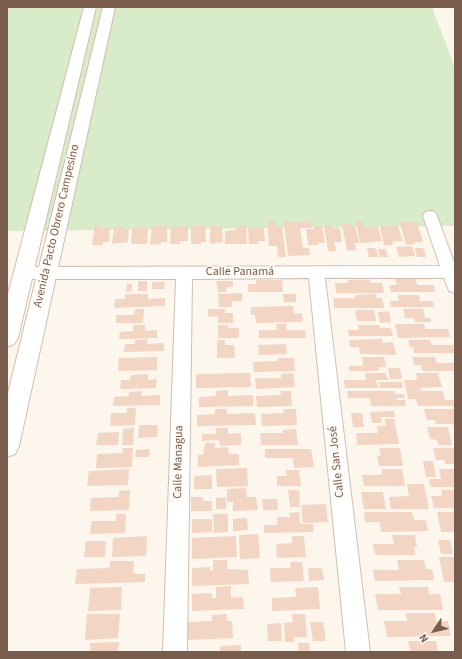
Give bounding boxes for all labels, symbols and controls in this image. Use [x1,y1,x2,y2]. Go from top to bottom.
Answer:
street label: Avenida Pacto Obrero Campesino [31,143,83,309]
street label: Calle Panamá [206,265,274,279]
street label: Calle Managua [171,425,187,499]
street label: Calle San José [326,425,348,499]
north arrow [414,611,454,651]
text: N [416,631,432,645]

